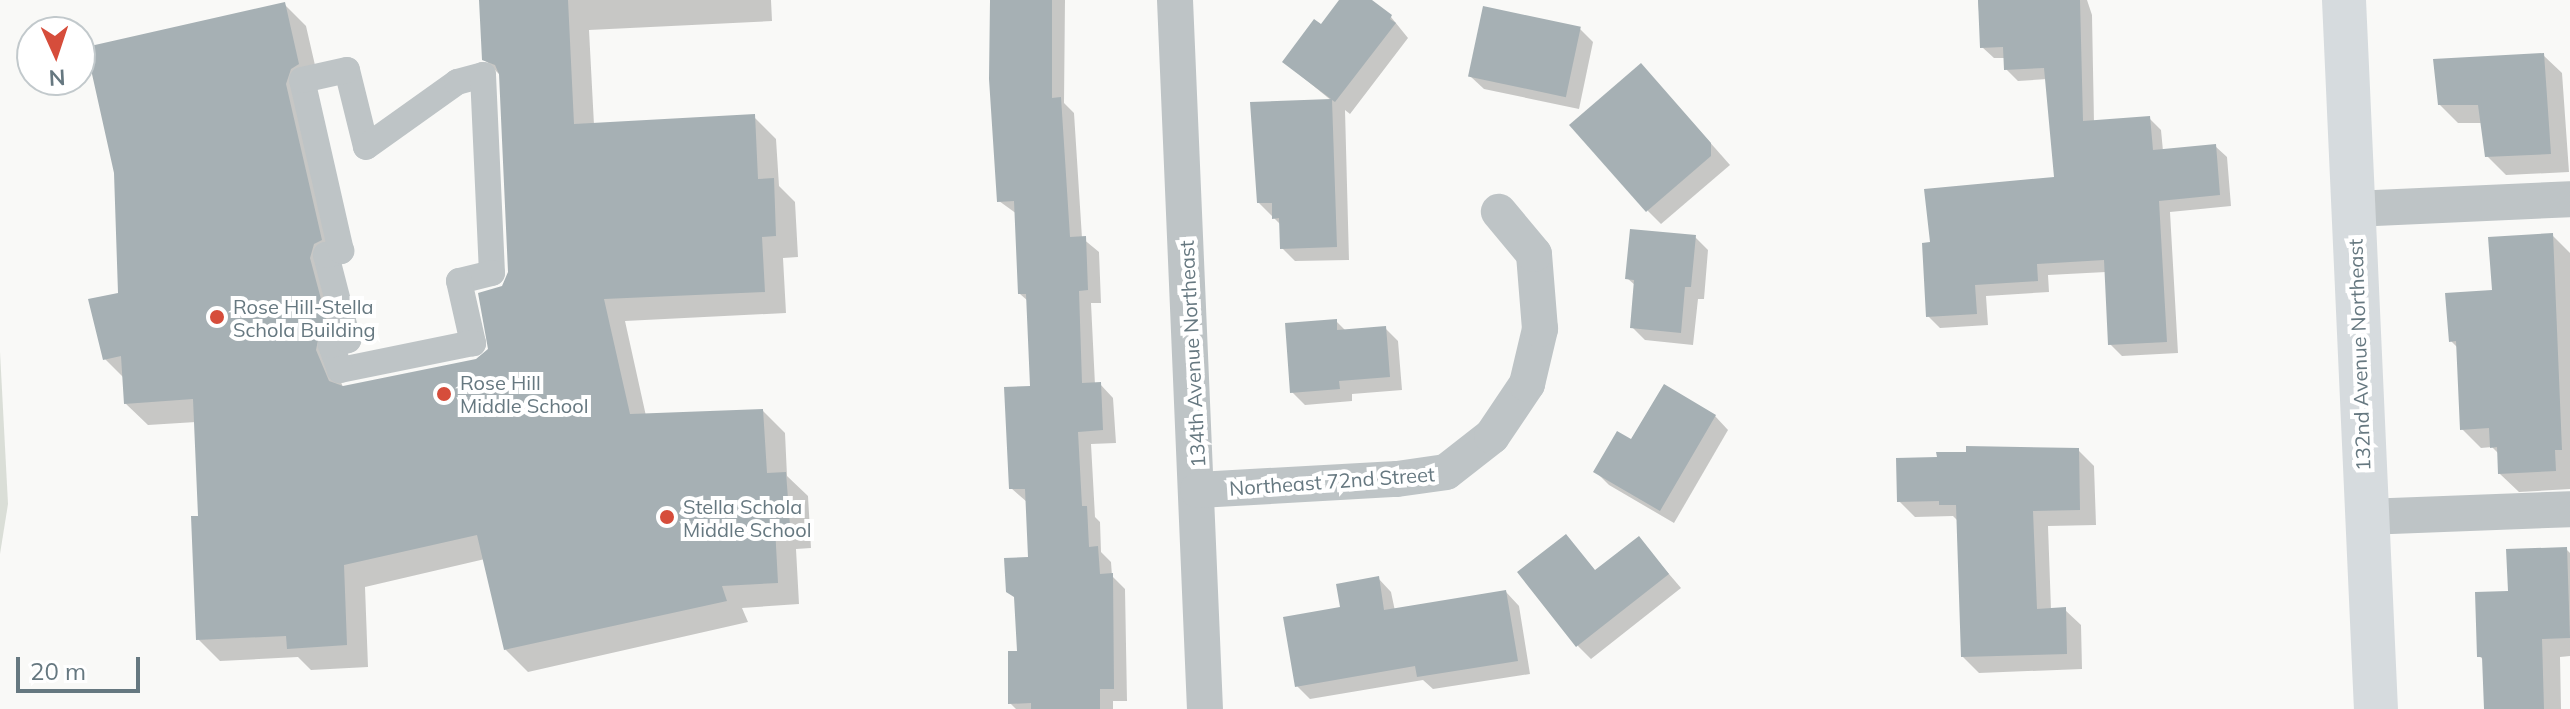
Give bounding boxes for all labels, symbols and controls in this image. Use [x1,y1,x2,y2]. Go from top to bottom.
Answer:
north arrow [16,16,96,96]
text: N [48,64,66,92]
street label: 132nd Avenue Northeast [2343,238,2375,472]
street label: 134th Avenue Northeast [1174,240,1210,468]
place label: Rose Hill-Stella Schola Building [233,294,376,341]
marker: Rose Hill-Stella Schola Building [208,308,226,326]
place label: Rose Hill Middle School [460,370,588,417]
marker: Rose Hill Middle School [435,385,453,403]
street label: Northeast 72nd Street [1228,462,1436,500]
place label: Stella Schola Middle School [683,494,811,541]
marker: Stella Schola Middle School [658,508,676,526]
scale bar [20,641,144,691]
text: 20 m [30,656,86,686]

